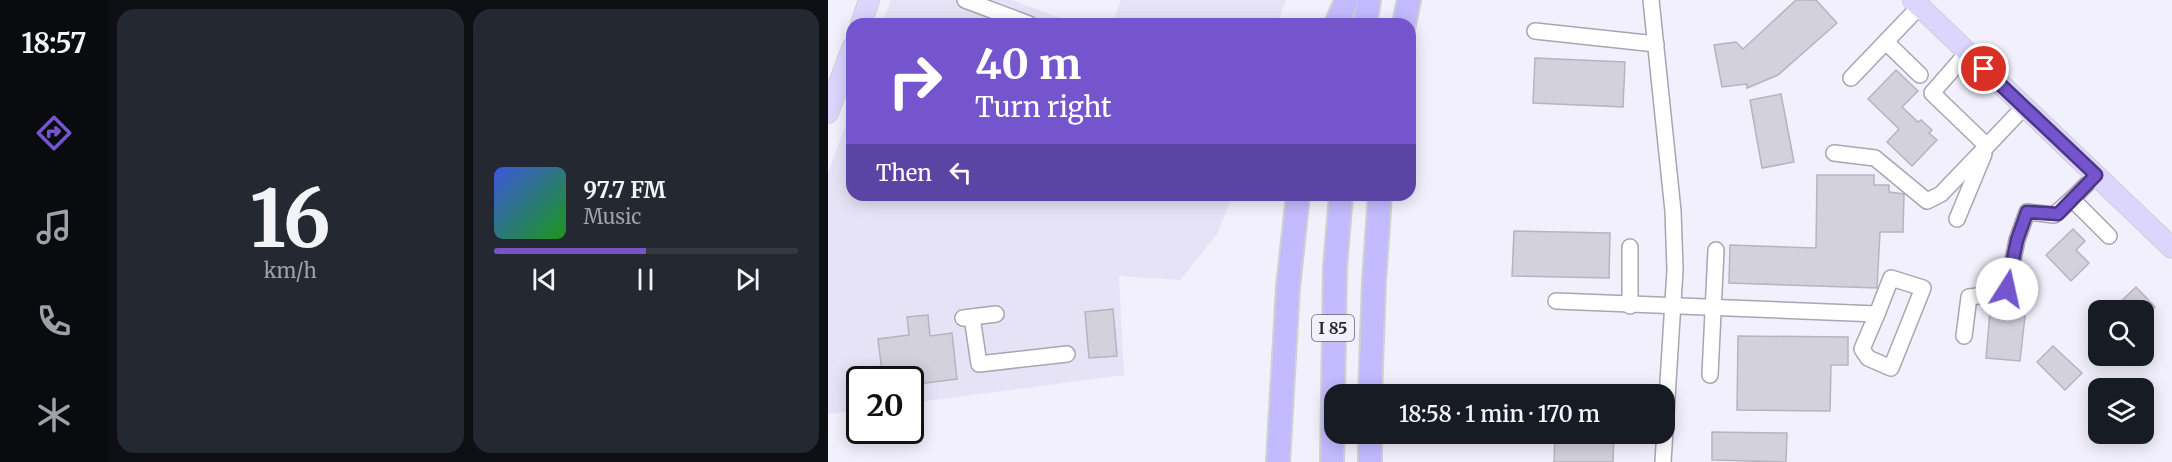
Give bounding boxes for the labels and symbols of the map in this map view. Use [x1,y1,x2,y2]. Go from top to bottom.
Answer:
pin [1958,43,2009,94]
position arrow [1975,257,2039,321]
road number: I 85 [1312,315,1354,341]
speed limit sign: 20 [846,366,924,444]

